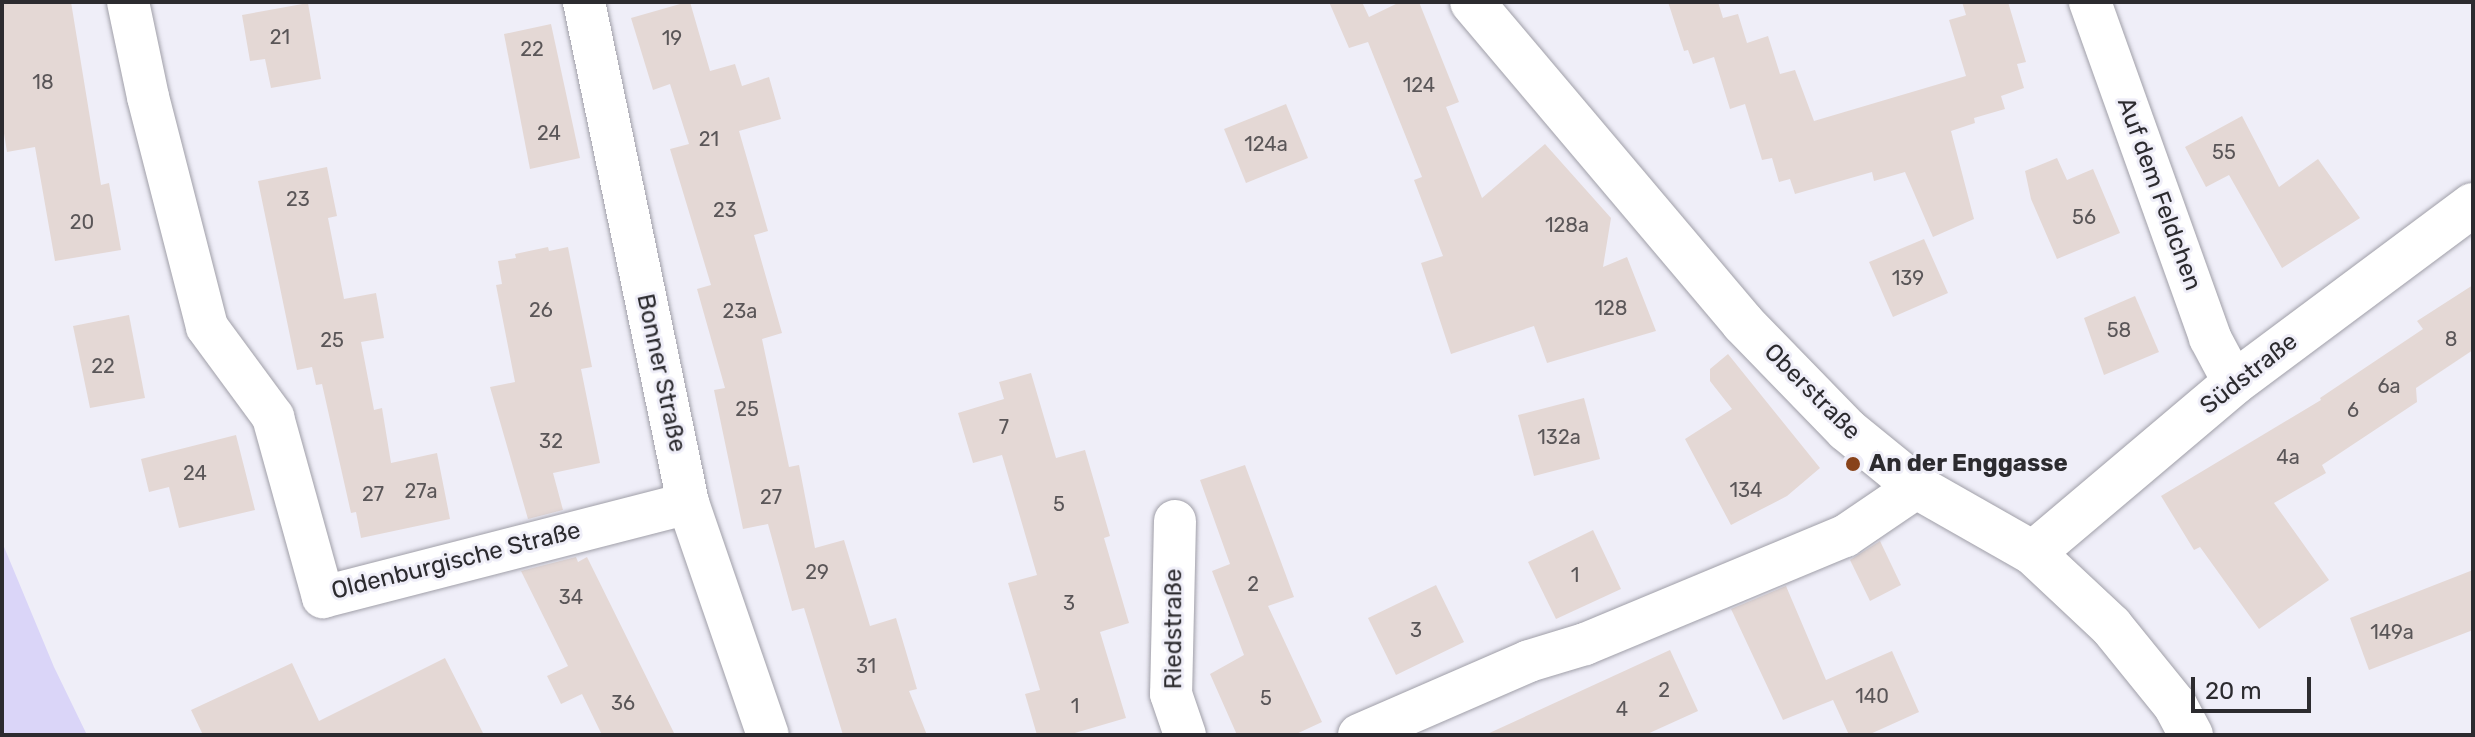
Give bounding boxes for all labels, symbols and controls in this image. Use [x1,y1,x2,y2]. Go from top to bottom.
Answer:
house number: 21 [270,25,290,49]
house number: 19 [662,26,682,50]
house number: 22 [520,37,544,61]
house number: 18 [32,70,54,94]
house number: 124 [1403,73,1435,97]
street label: Auf dem Feldchen [2111,93,2207,295]
house number: 24 [537,121,561,145]
house number: 21 [699,127,719,151]
house number: 124a [1244,132,1288,156]
house number: 55 [2212,140,2236,164]
house number: 23 [286,187,310,211]
house number: 23 [713,198,737,222]
house number: 56 [2072,205,2096,229]
house number: 20 [70,210,94,234]
house number: 128a [1545,213,1589,237]
house number: 139 [1892,266,1924,290]
street label: Bonner Straße [630,291,692,455]
house number: 128 [1594,296,1628,320]
house number: 26 [529,298,553,322]
house number: 23a [723,299,757,323]
house number: 58 [2107,318,2131,342]
street label: Südstraße [2195,327,2303,421]
house number: 8 [2445,327,2457,351]
house number: 25 [320,328,344,352]
street label: Oberstraße [1758,338,1866,446]
house number: 22 [91,354,115,378]
house number: 6a [2377,374,2401,398]
house number: 25 [735,397,759,421]
house number: 6 [2347,398,2359,422]
house number: 7 [999,415,1009,439]
house number: 132a [1537,425,1581,449]
house number: 32 [539,429,563,453]
house number: 4a [2276,445,2300,469]
place label: An der Enggasse [1869,450,2068,478]
marker: An der Enggasse [1844,455,1862,473]
house number: 24 [183,461,207,485]
house number: 134 [1730,478,1762,502]
house number: 27a [404,479,438,503]
house number: 27 [362,482,384,506]
house number: 27 [760,485,782,509]
house number: 5 [1053,492,1065,516]
street label: Oldenburgische Straße [329,516,583,606]
house number: 29 [805,560,829,584]
house number: 1 [1571,563,1579,587]
street label: Riedstraße [1160,569,1188,689]
house number: 2 [1247,572,1259,596]
house number: 34 [559,585,583,609]
house number: 3 [1063,591,1075,615]
house number: 3 [1410,618,1422,642]
house number: 149a [2370,620,2414,644]
house number: 31 [856,654,876,678]
scale bar [2195,661,2315,711]
text: 20 m [2205,677,2262,705]
house number: 2 [1658,678,1670,702]
house number: 140 [1855,684,1889,708]
house number: 5 [1260,686,1272,710]
house number: 36 [611,691,635,715]
house number: 1 [1071,694,1079,718]
house number: 4 [1616,697,1628,721]

